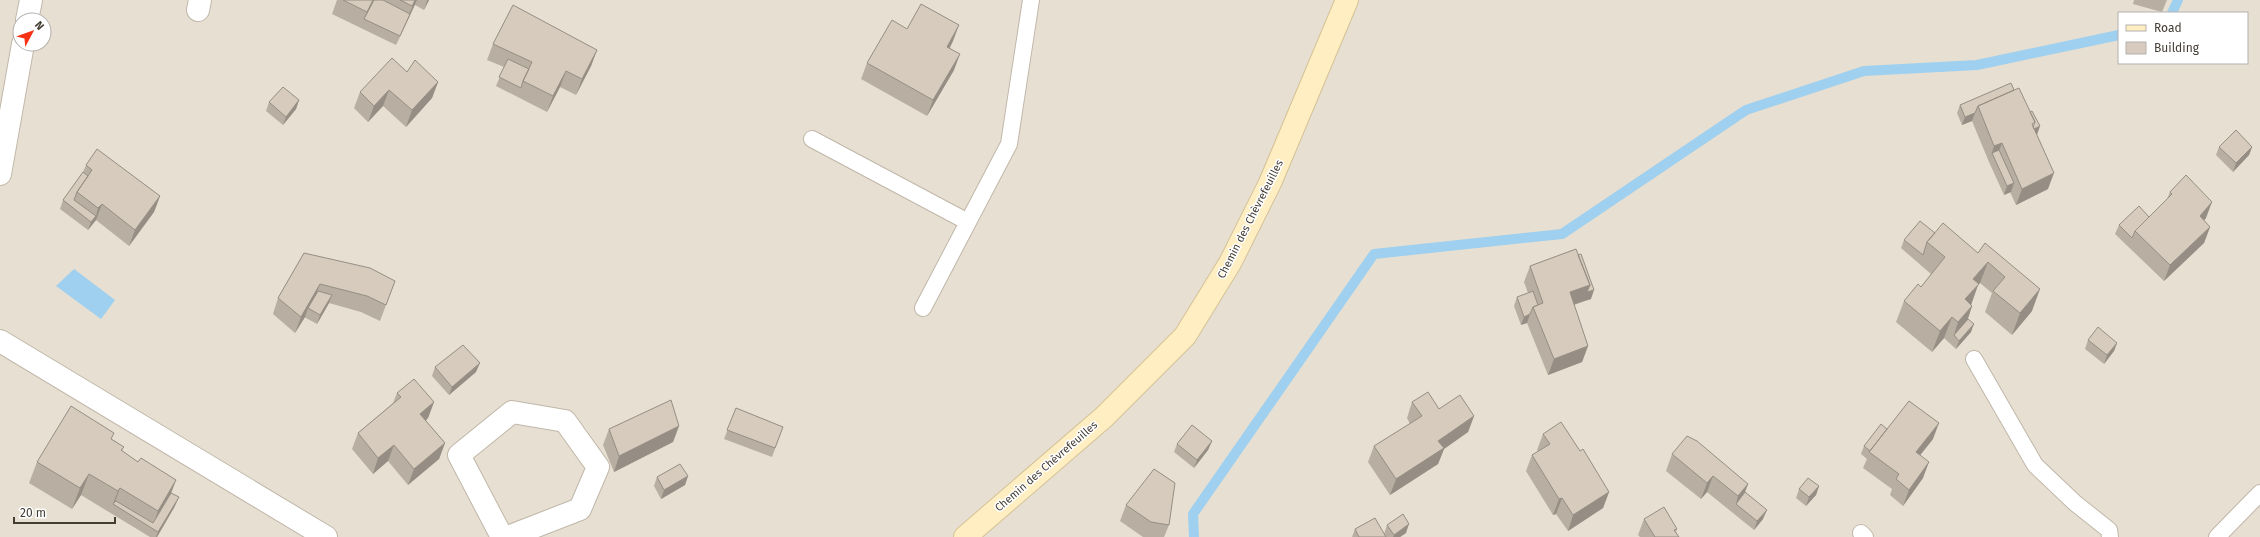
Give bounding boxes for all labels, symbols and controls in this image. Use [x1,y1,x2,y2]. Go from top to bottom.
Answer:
north arrow [12,12,52,52]
legend [2118,12,2248,64]
text: N [32,19,46,33]
text: Road [2154,21,2182,35]
text: Building [2154,41,2200,55]
street label: Chemin des Chèvrefeuilles [1215,158,1286,281]
street label: Chemin des Chèvrefeuilles [992,418,1100,514]
scale bar [14,499,115,525]
text: 20 m [20,506,46,520]

